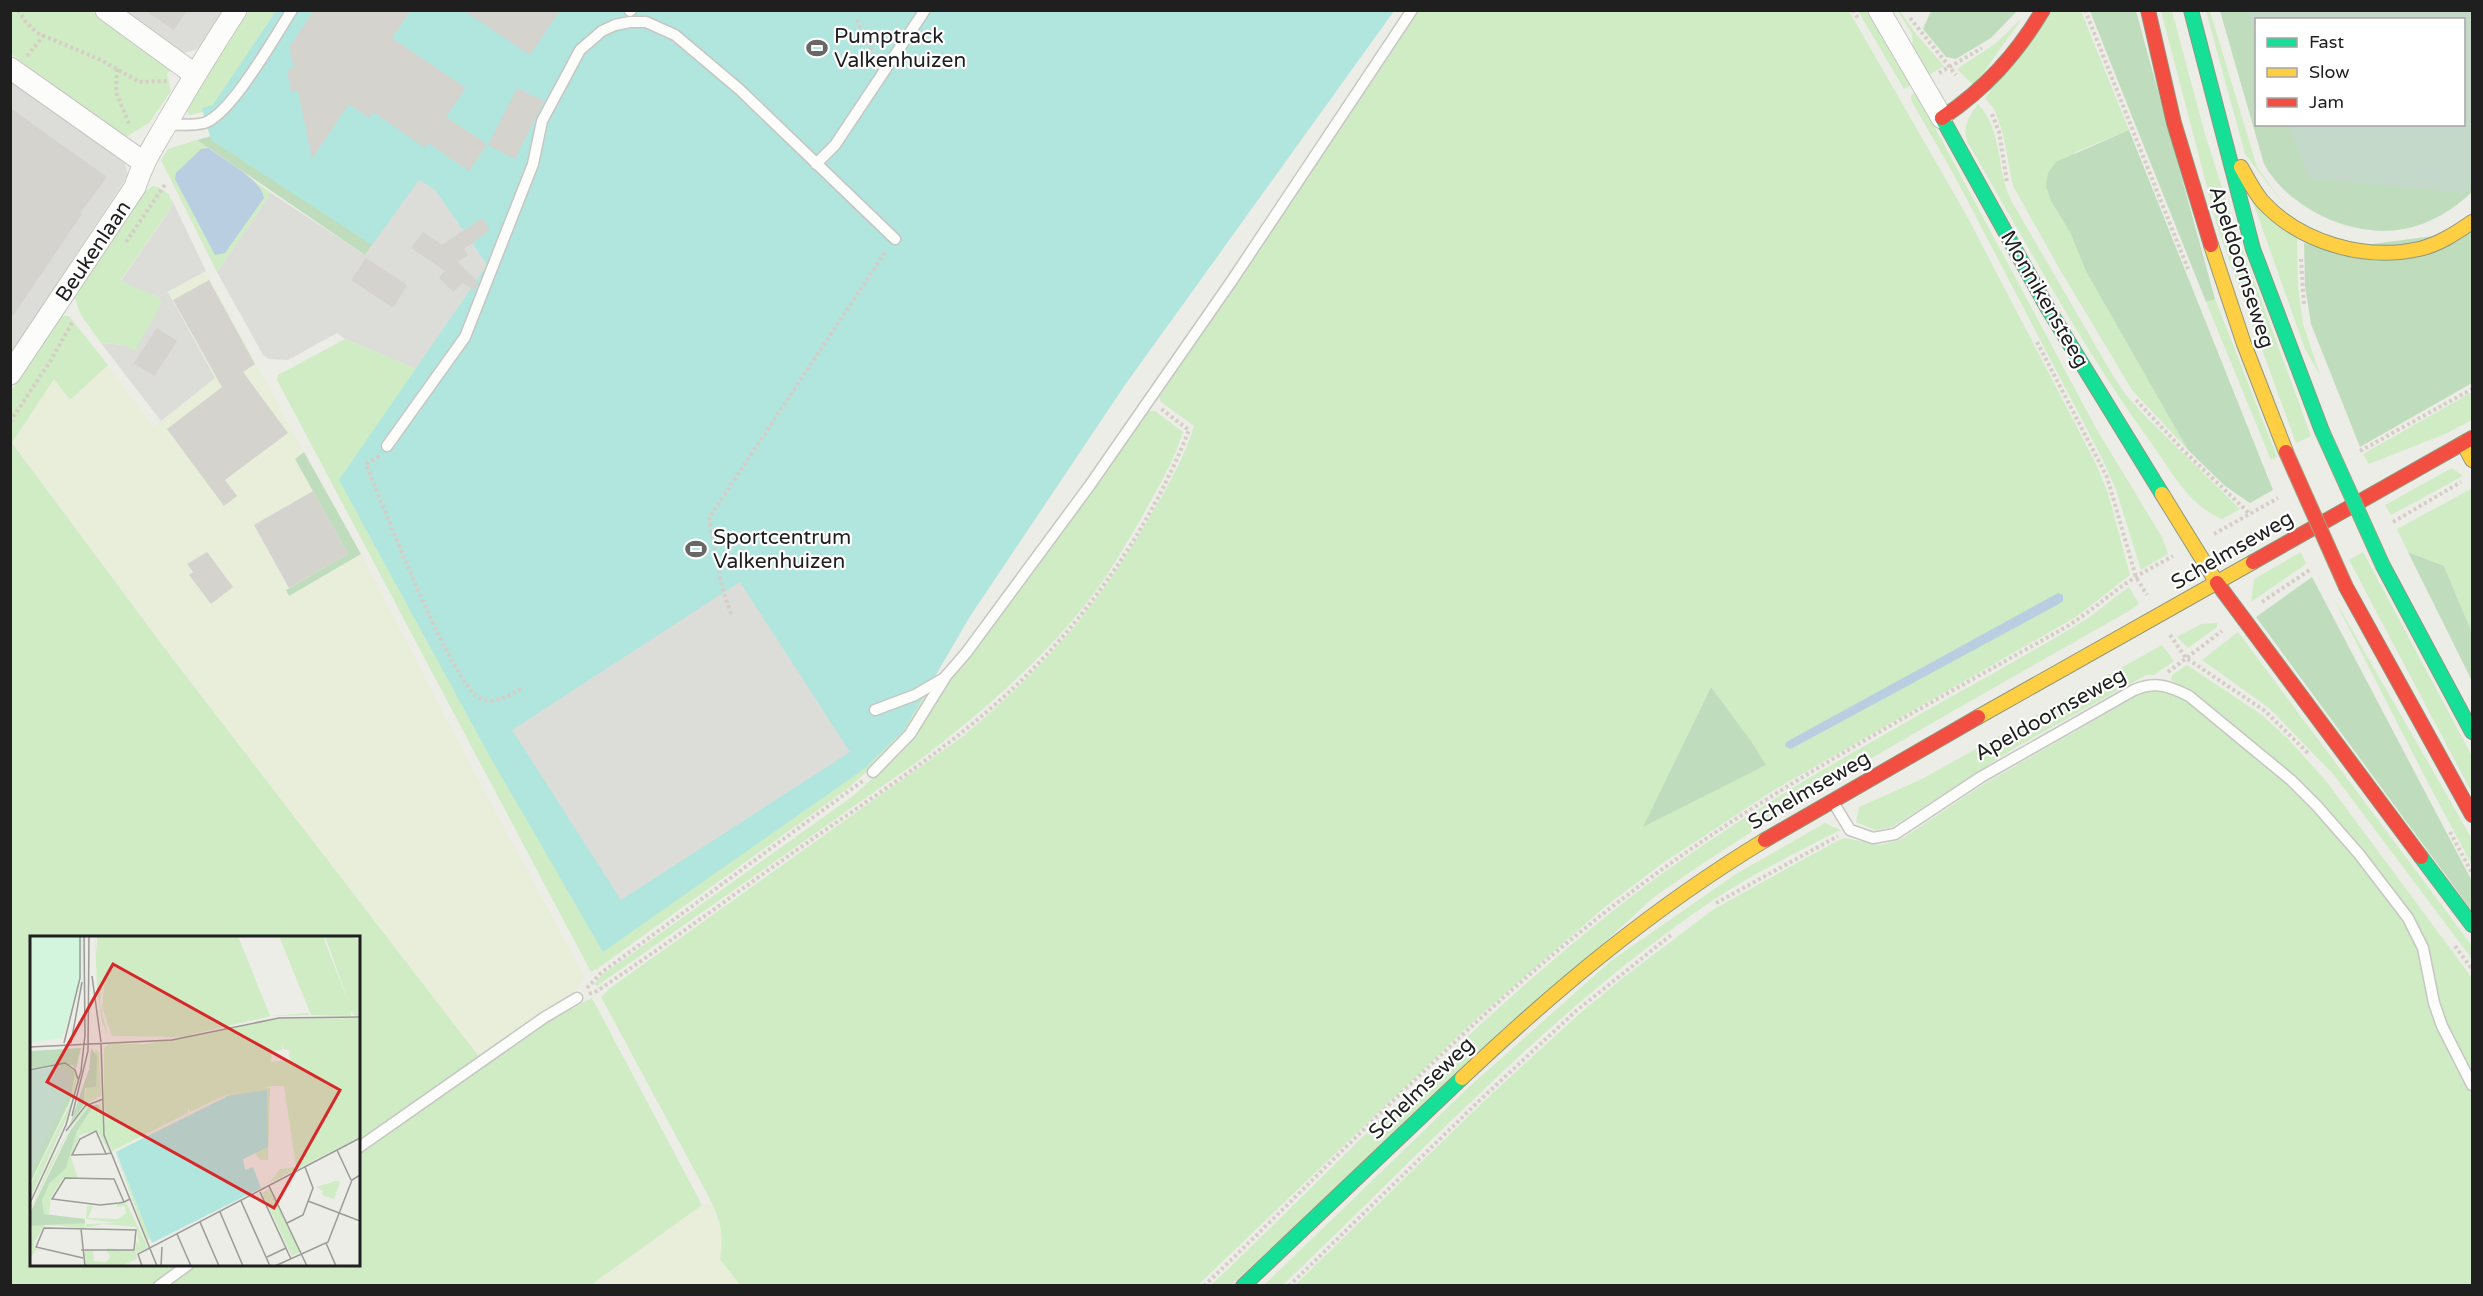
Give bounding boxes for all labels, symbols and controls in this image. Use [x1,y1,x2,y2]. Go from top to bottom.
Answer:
legend [2255,18,2465,126]
place label: Pumptrack Valkenhuizen [834,24,966,73]
text: Fast [2309,31,2344,53]
sports icon: Pumptrack Valkenhuizen [805,36,829,60]
text: Slow [2309,61,2350,83]
text: Jam [2309,91,2344,113]
street label: Apeldoornseweg [2204,183,2280,351]
street label: Beukenlaan [50,196,136,307]
street label: Monnikensteeg [1995,226,2094,372]
street label: Schelmseweg [2167,505,2298,595]
place label: Sportcentrum Valkenhuizen [713,525,851,574]
sports icon: Sportcentrum Valkenhuizen [684,537,708,561]
street label: Apeldoornseweg [1970,663,2130,766]
street label: Schelmseweg [1744,745,1875,835]
inset map [30,936,360,1266]
street label: Schelmseweg [1363,1032,1479,1145]

